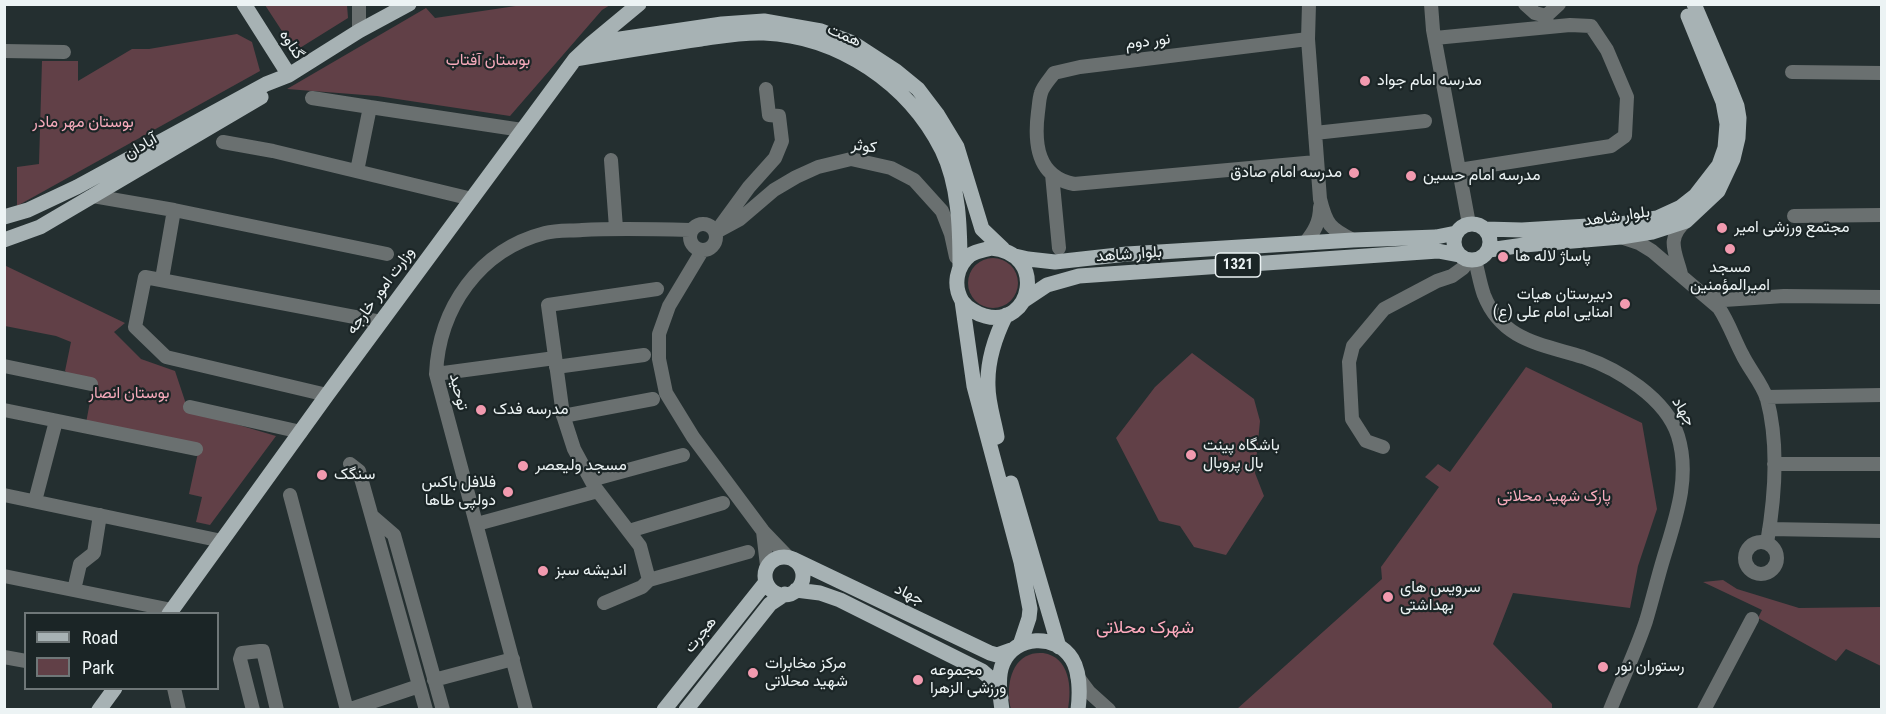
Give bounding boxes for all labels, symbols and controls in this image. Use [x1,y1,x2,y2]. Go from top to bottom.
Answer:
street label: همت [824,20,864,52]
street label: گناوه [274,27,308,63]
street label: نور دوم [1124,30,1172,54]
park label: بوستان آفتاب [446,51,530,71]
place label: مدرسه امام جواد [1377,71,1482,91]
marker: مدرسه امام جواد [1358,74,1372,88]
park label: بوستان مهر مادر [32,113,134,133]
street label: آبادان [121,130,161,164]
street label: کوثر [850,136,878,158]
place label: مدرسه امام صادق [1230,163,1342,183]
marker: مدرسه امام صادق [1347,166,1361,180]
place label: مدرسه امام حسین [1423,166,1541,186]
marker: مدرسه امام حسین [1404,169,1418,183]
street label: بلوار شاهد [1583,203,1651,231]
place label: مجتمع ورزشی امیر [1734,218,1850,238]
marker: مجتمع ورزشی امیر [1715,221,1729,235]
marker: مسجد امیرالمؤمنین [1723,242,1737,256]
street label: وزارت امور خارجه [343,243,419,339]
street label: بلوار شاهد [1095,243,1163,267]
place label: پاساژ لاله ها [1515,247,1591,267]
marker: پاساژ لاله ها [1496,250,1510,264]
road number: 1321 [1216,253,1260,277]
place label: مسجد امیرالمؤمنین [1690,258,1770,296]
place label: دبیرستان هیات امنایی امام علی (ع) [1493,285,1613,323]
marker: دبیرستان هیات امنایی امام علی (ع) [1618,297,1632,311]
street label: توحید [444,372,472,412]
park label: بوستان انصار [89,384,169,404]
street label: جهاد [1667,394,1699,430]
place label: مدرسه فدک [493,400,568,420]
marker: مدرسه فدک [474,403,488,417]
place label: باشگاه پینت بال پروبال [1203,436,1280,474]
marker: باشگاه پینت بال پروبال [1184,448,1198,462]
place label: مسجد ولیعصر [535,456,627,476]
marker: مسجد ولیعصر [516,459,530,473]
place label: سنگک [334,465,375,485]
marker: سنگک [315,468,329,482]
place label: فلافل باکس دولپی طاها [422,473,496,511]
marker: فلافل باکس دولپی طاها [501,485,515,499]
park label: پارک شهید محلاتی [1497,487,1611,507]
place label: اندیشه سبز [555,561,627,581]
marker: اندیشه سبز [536,564,550,578]
place label: سرویس های بهداشتی [1400,578,1481,616]
street label: جهاد [891,580,927,610]
marker: سرویس های بهداشتی [1381,590,1395,604]
legend [24,612,219,690]
street label: هجرت [681,613,721,657]
district label: شهرک محلاتی [1096,617,1194,639]
text: Road [82,627,118,648]
place label: مرکز مخابرات شهید محلاتی [765,654,848,692]
text: Park [82,657,114,678]
place label: رستوران نور [1615,657,1684,677]
marker: رستوران نور [1596,660,1610,674]
place label: مجموعه ورزشی الزهرا [930,661,1006,699]
marker: مرکز مخابرات شهید محلاتی [746,666,760,680]
marker: مجموعه ورزشی الزهرا [911,673,925,687]

